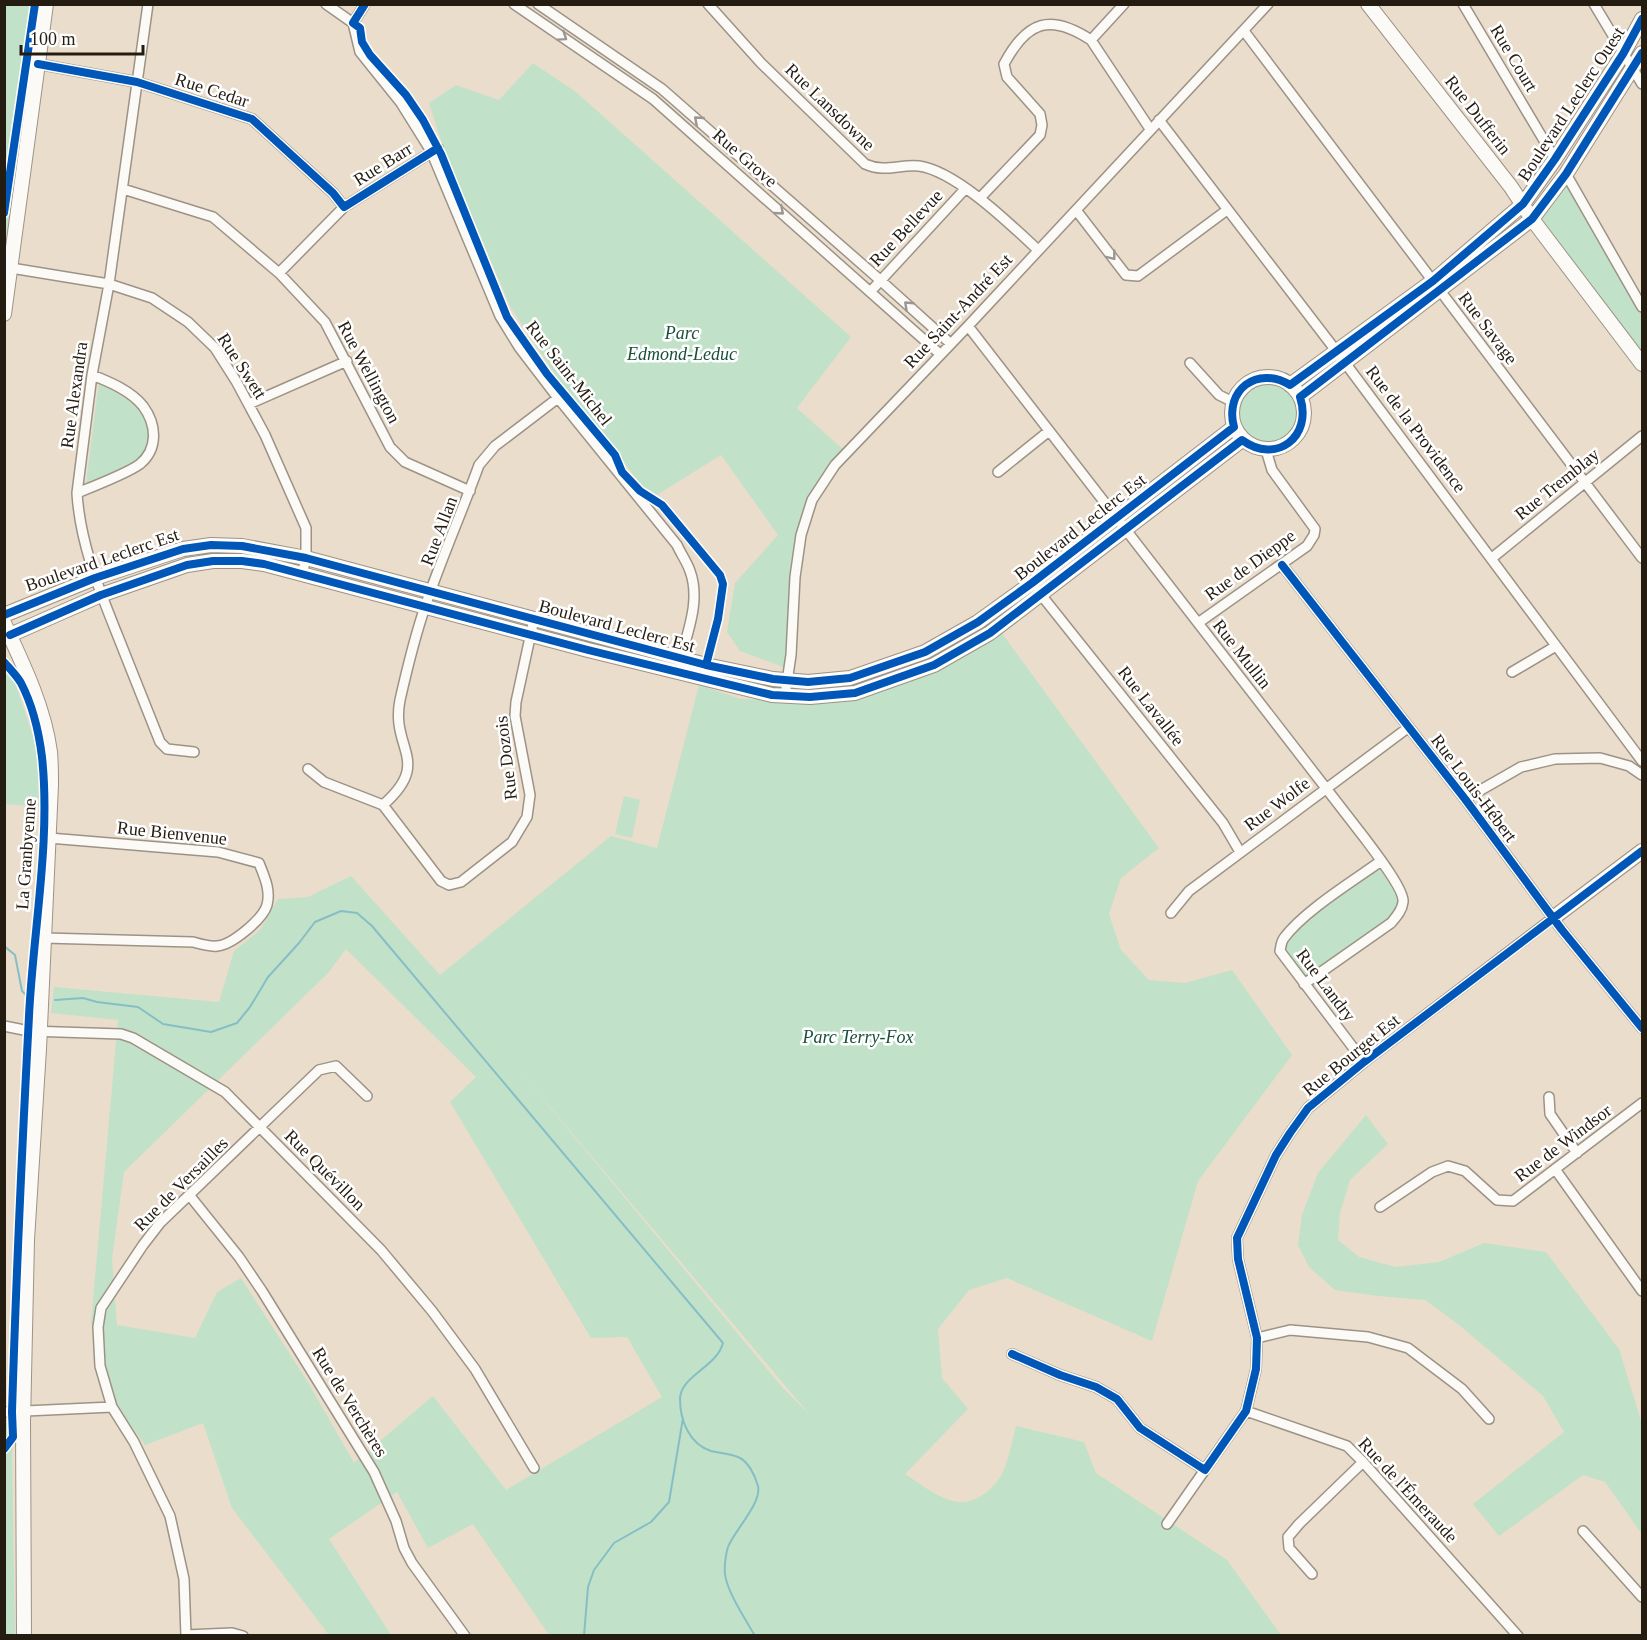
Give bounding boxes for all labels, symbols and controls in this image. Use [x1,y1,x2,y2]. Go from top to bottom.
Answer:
scale bar [21,18,142,56]
street label: Rue Court [1486,21,1542,95]
street label: Boulevard Leclerc Ouest [1514,23,1628,185]
text: 100 m [30,29,76,49]
one-way arrow [556,30,567,41]
street label: Rue Lansdowne [781,59,879,155]
street label: Rue Cedar [173,69,251,111]
street label: Rue Dufferin [1441,71,1515,159]
one-way arrow [694,116,705,127]
street label: Rue Grove [709,125,781,191]
street label: Rue Barr [350,138,416,190]
street label: Rue Bellevue [865,186,947,270]
one-way arrow [773,204,784,215]
street label: Rue Saint-André Est [900,250,1016,372]
one-way arrow [1104,250,1115,261]
street label: Rue Savage [1454,288,1522,368]
one-way arrow [904,301,914,312]
street label: Rue Saint-Michel [522,317,616,429]
street label: Rue Wellington [334,318,404,426]
park label: Parc Edmond-Leduc [626,323,737,364]
street label: Rue Swett [213,329,271,403]
street label: Rue Alexandra [57,340,91,450]
street label: Rue de la Providence [1362,362,1470,496]
street label: Rue Tremblay [1511,444,1603,524]
street label: Boulevard Leclerc Est [1010,470,1150,584]
street label: Rue Allan [417,494,461,568]
street label: Boulevard Leclerc Est [23,524,181,596]
street label: Rue de Dieppe [1201,525,1299,605]
street label: Boulevard Leclerc Est [537,596,697,656]
street label: Rue Mullin [1209,615,1275,693]
street label: Rue Lavallée [1114,662,1188,750]
street label: Rue Dozois [491,715,521,801]
street label: Rue Louis-Hébert [1427,730,1521,846]
street label: Rue Wolfe [1240,773,1314,835]
street label: La Granbyenne [12,798,40,910]
street label: Rue Bienvenue [116,817,228,849]
street label: Rue Landry [1292,945,1360,1025]
street label: Rue Bourget Est [1299,1010,1403,1100]
park label: Parc Terry-Fox [801,1027,914,1047]
street label: Rue de Windsor [1511,1100,1615,1186]
street label: Rue Quévillon [281,1126,369,1214]
street label: Rue de Versailles [130,1133,232,1235]
street label: Rue de Verchères [308,1343,392,1461]
street label: Rue de l'Émeraude [1354,1433,1462,1547]

